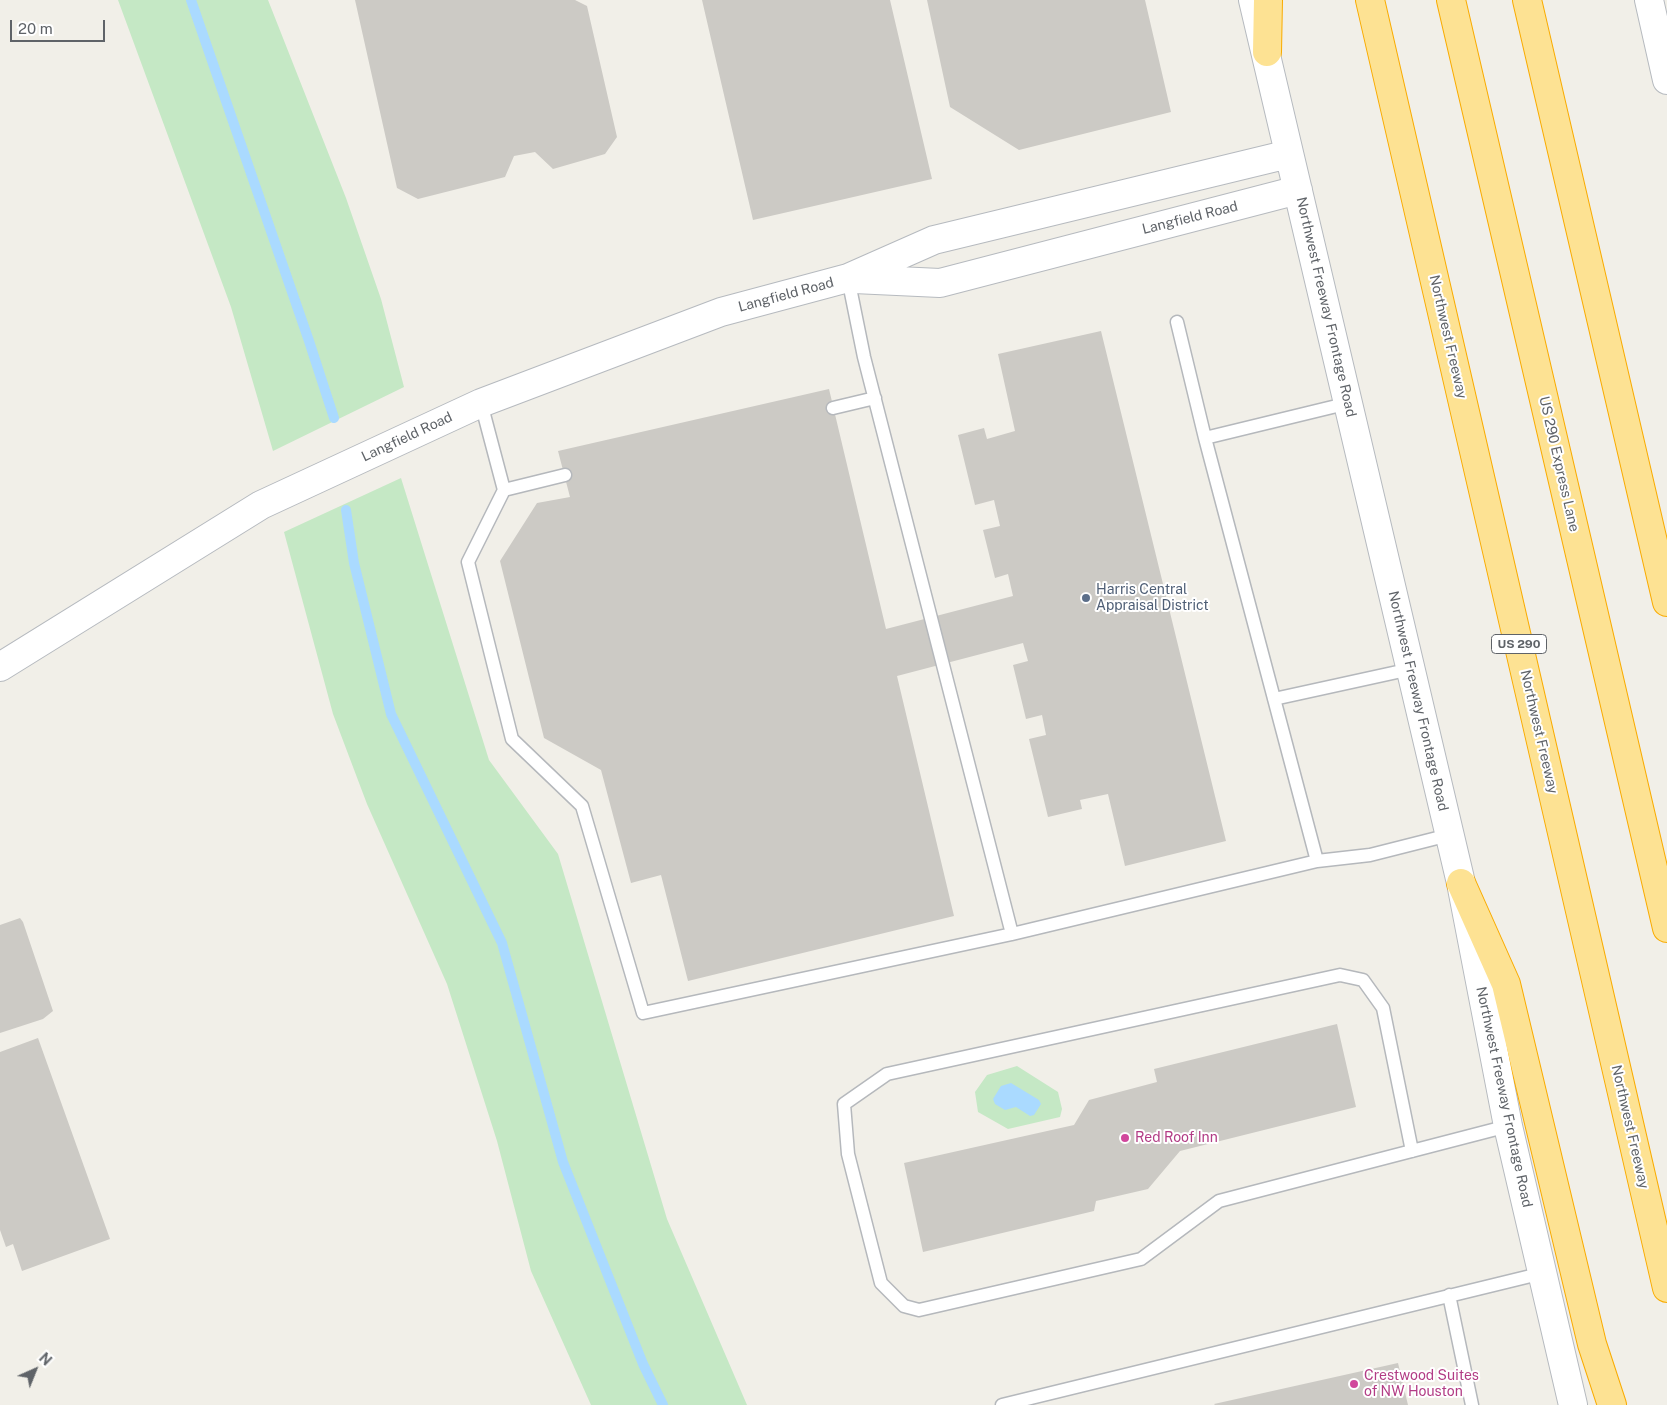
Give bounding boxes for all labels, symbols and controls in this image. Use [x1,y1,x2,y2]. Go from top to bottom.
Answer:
scale bar [12,10,108,42]
text: 20 m [18,20,53,37]
street label: Northwest Freeway Frontage Road [1292,195,1360,419]
street label: Langfield Road [1140,198,1240,238]
street label: Northwest Freeway [1426,273,1470,401]
street label: Langfield Road [736,274,836,316]
street label: US 290 Express Lane [1535,395,1583,533]
street label: Langfield Road [359,409,455,465]
place label: Harris Central Appraisal District [1096,582,1209,614]
street label: Northwest Freeway Frontage Road [1384,589,1452,813]
marker: Harris Central Appraisal District [1080,592,1092,604]
road number: US 290 [1492,634,1546,654]
street label: Northwest Freeway [1517,668,1561,796]
street label: Northwest Freeway Frontage Road [1472,985,1536,1209]
street label: Northwest Freeway [1608,1063,1652,1191]
place label: Red Roof Inn [1135,1130,1218,1146]
marker: Red Roof Inn [1119,1132,1131,1144]
north arrow [10,1345,60,1395]
text: N [36,1350,55,1369]
place label: Crestwood Suites of NW Houston [1364,1368,1479,1400]
marker: Crestwood Suites of NW Houston [1348,1378,1360,1390]

